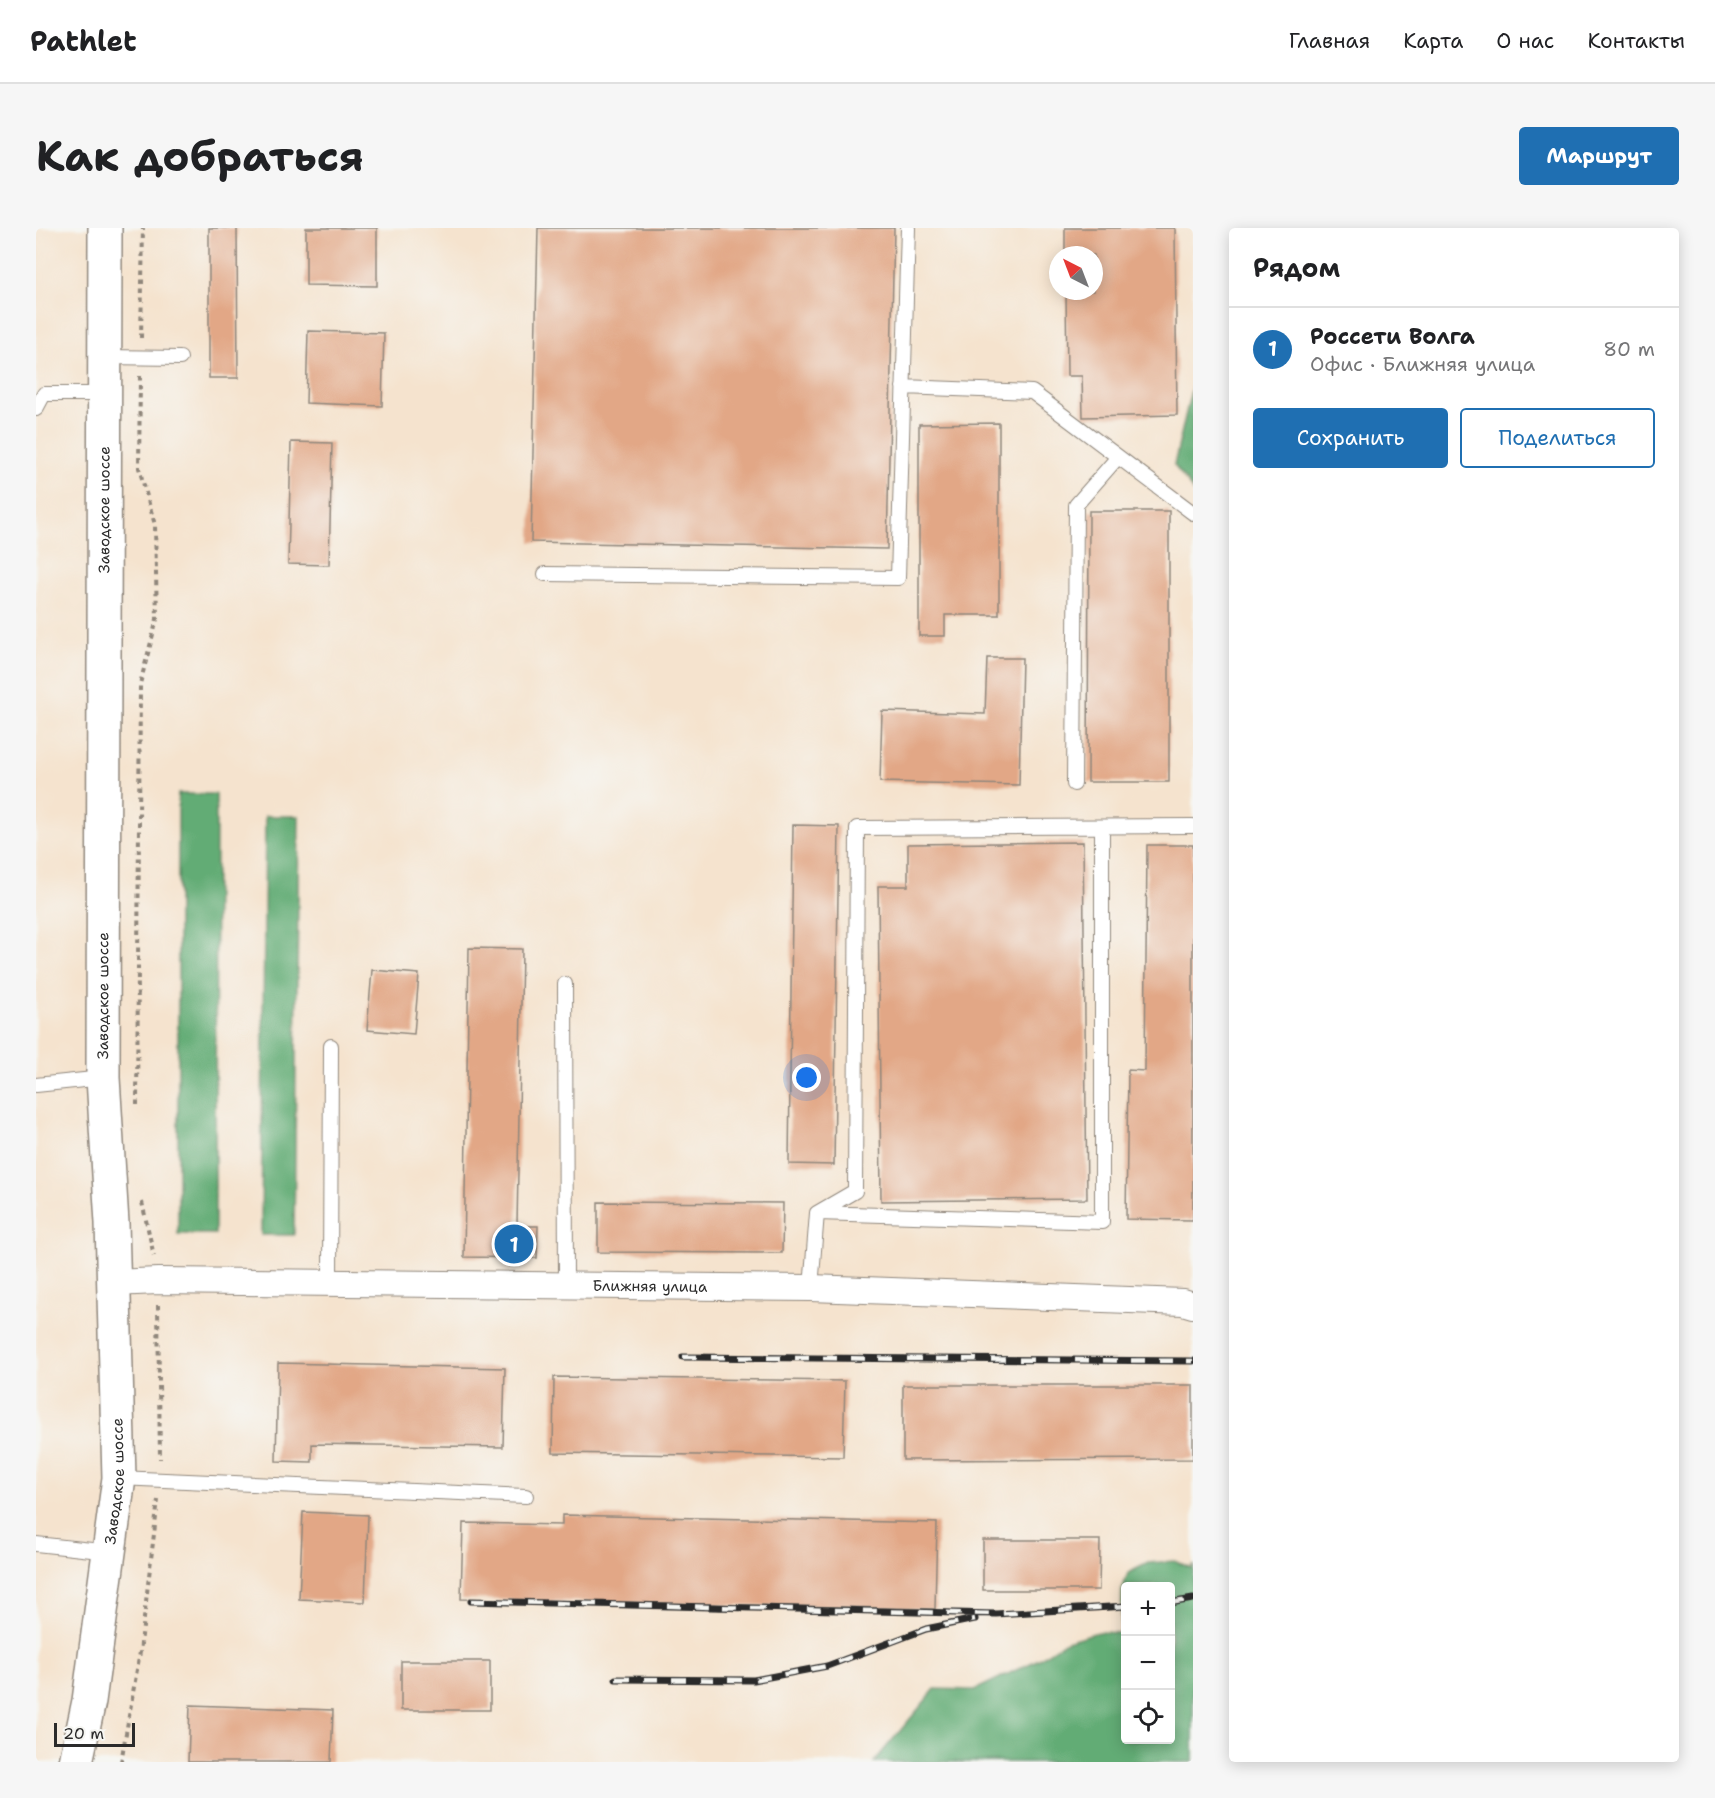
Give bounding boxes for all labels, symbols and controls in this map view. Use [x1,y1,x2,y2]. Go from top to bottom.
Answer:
text: Pathlet [30,22,137,60]
text: Главная [1289,27,1370,55]
text: Карта [1403,27,1463,55]
text: О нас [1496,27,1554,55]
text: Контакты [1587,27,1685,55]
button: Маршрут [1519,127,1679,185]
text: Как добраться [36,128,364,184]
north arrow [1049,246,1103,300]
text: Рядом [1253,250,1340,285]
text: Россети Волга [1310,322,1475,351]
text: 1 [1268,336,1277,362]
text: 80 m [1603,336,1655,362]
text: Офис · Ближняя улица [1310,351,1535,377]
button: Сохранить [1253,408,1448,468]
button: Поделиться [1460,408,1655,468]
street label: Заводское шоссе [94,446,114,573]
street label: Заводское шоссе [93,932,113,1059]
your location [792,1063,821,1092]
pin: 1 [494,1222,534,1266]
street label: Ближняя улица [592,1276,708,1297]
street label: Заводское шоссе [100,1418,129,1546]
map controls [1121,1582,1175,1744]
button: + [1121,1582,1175,1636]
button: − [1121,1636,1175,1690]
button: locate [1121,1690,1175,1744]
scale bar [54,1720,135,1748]
text: 20 m [63,1723,104,1744]

